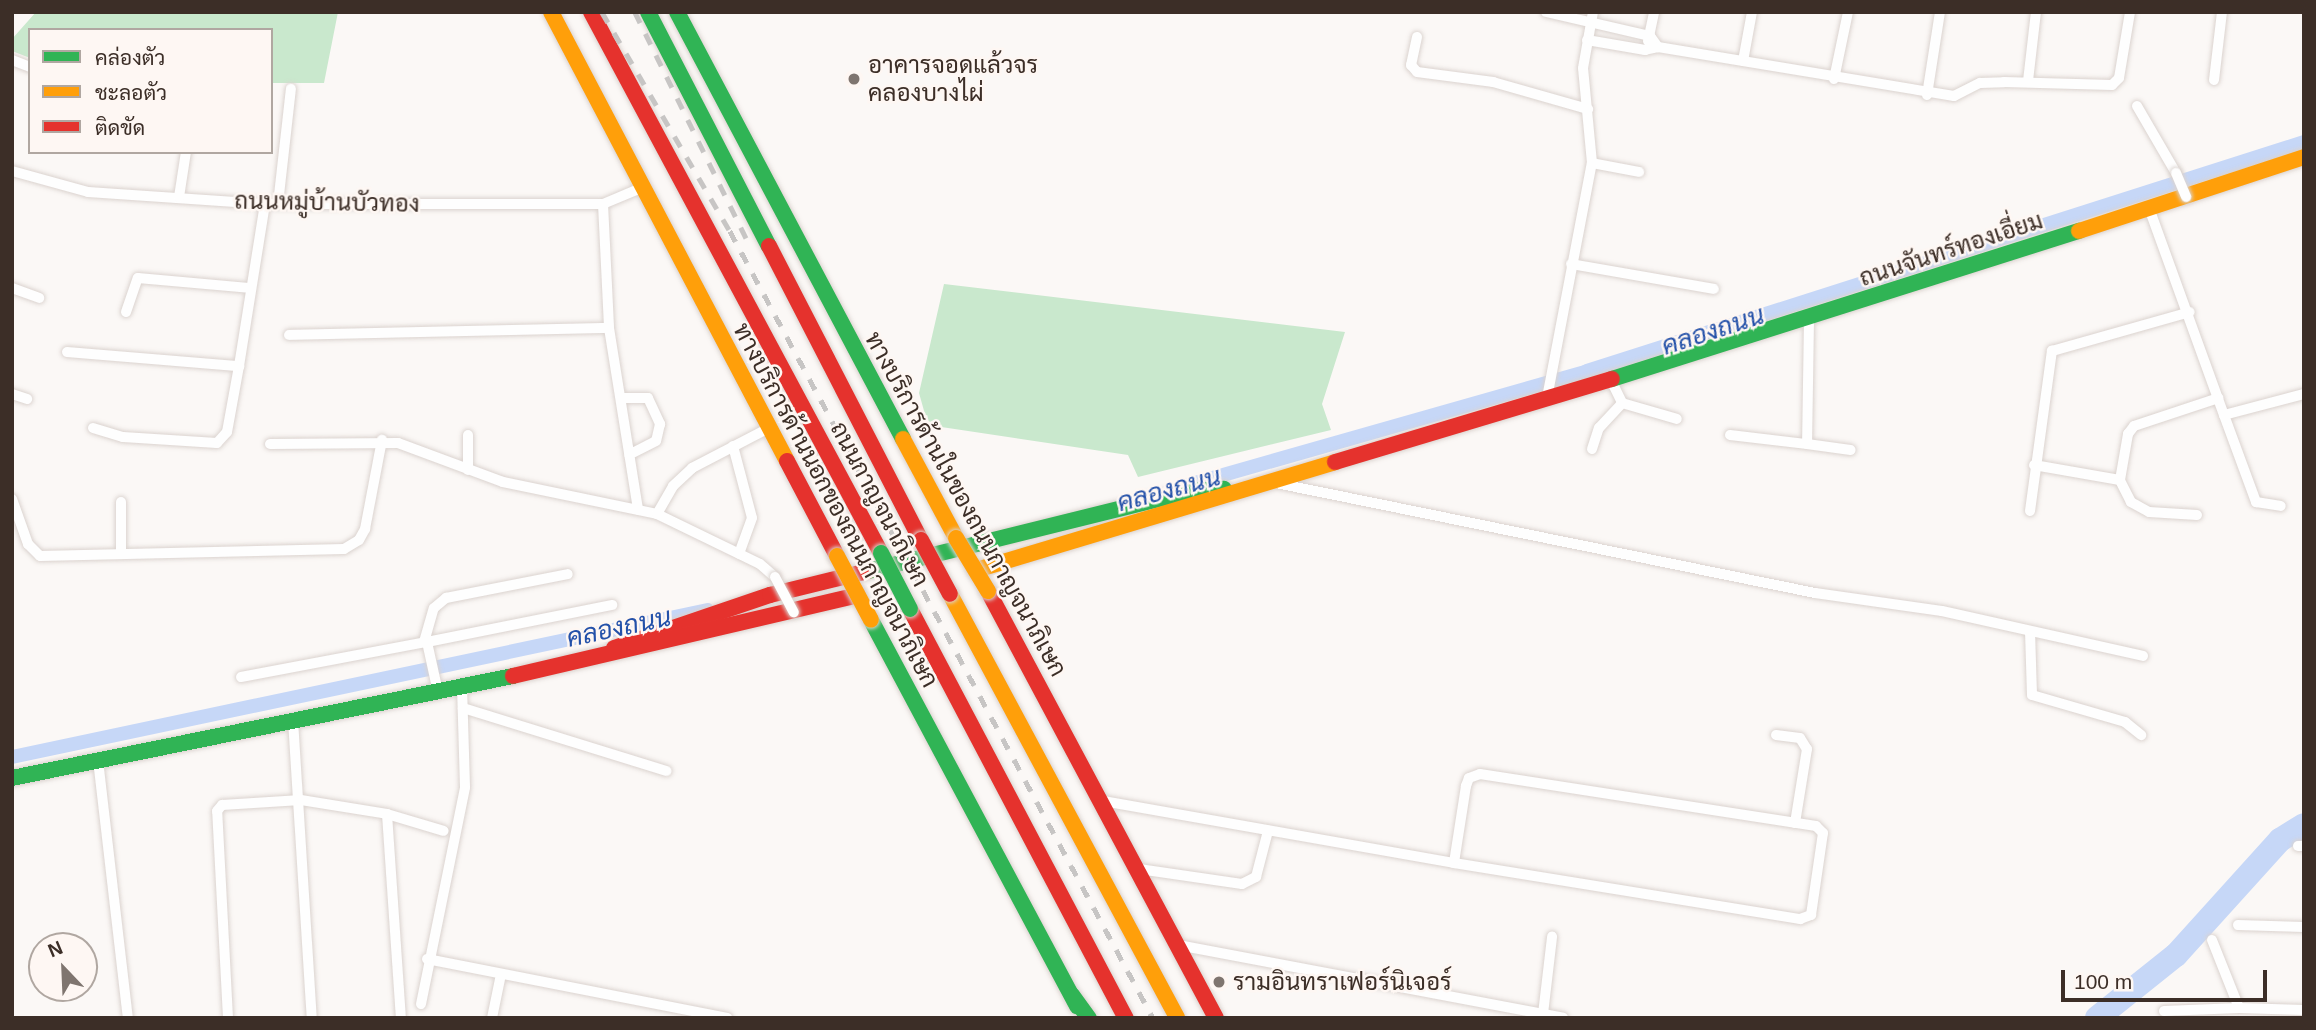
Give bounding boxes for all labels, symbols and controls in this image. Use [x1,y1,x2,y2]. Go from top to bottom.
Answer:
legend [28,28,273,154]
text: คล่องตัว [95,46,165,69]
place label: อาคารจอดแล้วจร คลองบางไผ่ [868,51,1038,107]
marker: อาคารจอดแล้วจร คลองบางไผ่ [846,71,862,87]
text: ชะลอตัว [95,81,167,104]
text: ติดขัด [95,116,145,139]
street label: ถนนหมู่บ้านบัวทอง [234,186,420,218]
street label: ถนนจันทร์ทองเอี่ยม [1856,206,2046,292]
water label: คลองถนน [1658,300,1768,362]
street label: ทางบริการด้านนอกของถนนกาญจนาภิเษก [727,318,945,692]
street label: ทางบริการด้านในของถนนกาญจนาภิเษก [859,327,1073,681]
street label: ถนนกาญจนาภิเษก [824,417,936,591]
water label: คลองถนน [1114,461,1224,519]
water label: คลองถนน [564,602,674,654]
north arrow [28,932,98,1002]
text: N [45,937,66,961]
scale bar [2064,956,2270,1000]
place label: รามอินทราเฟอร์นิเจอร์ [1233,968,1452,996]
text: 100 m [2074,970,2132,993]
marker: รามอินทราเฟอร์นิเจอร์ [1211,974,1227,990]

